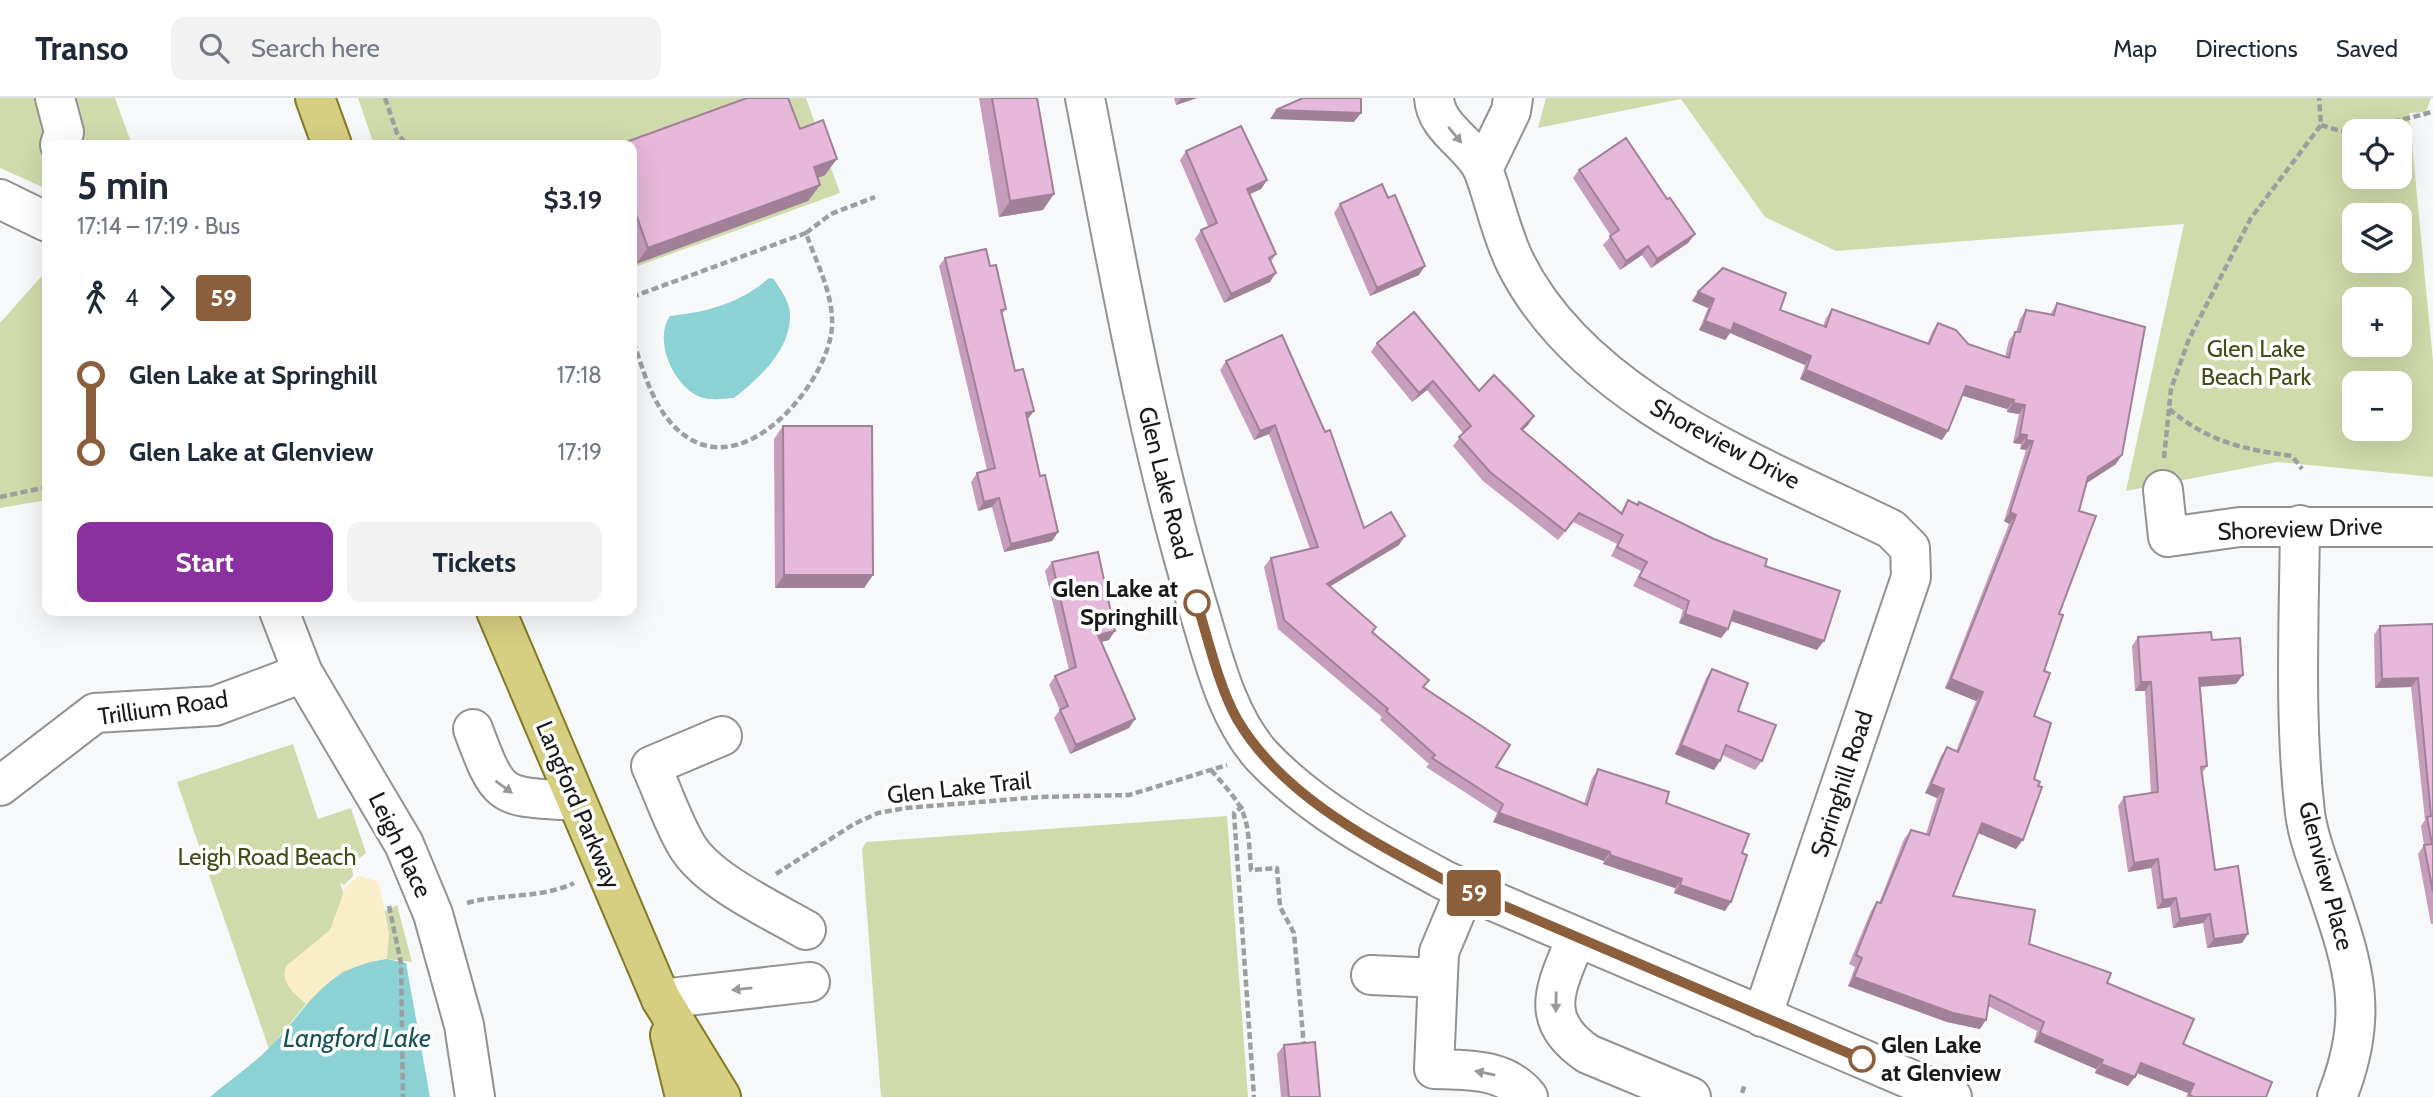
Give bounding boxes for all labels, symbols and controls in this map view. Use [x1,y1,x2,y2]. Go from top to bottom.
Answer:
search box [171,17,661,80]
text: Transo [35,28,129,68]
icon: search [195,29,233,67]
text: Search here [251,32,380,64]
text: Map [2113,34,2157,63]
text: Directions [2195,34,2298,63]
text: Saved [2336,34,2398,63]
map controls [2342,119,2412,441]
button: locate [2342,119,2412,189]
one-way arrow [1447,127,1462,144]
text: 5 min [77,162,169,209]
text: $3.19 [543,184,602,216]
button: layers [2342,203,2412,273]
text: 17:14 – 17:19 · Bus [77,212,240,240]
icon: walk [77,279,115,317]
icon: forward [148,279,186,317]
text: 59 [210,283,237,312]
text: 4 [125,284,138,312]
button: + [2342,287,2412,357]
park label: Glen Lake Beach Park [2201,334,2312,391]
text: Glen Lake at Springhill [129,359,377,391]
text: 17:18 [557,361,602,389]
button: − [2342,371,2412,441]
street label: Shoreview Drive [1645,392,1805,495]
street label: Glen Lake Road [1133,404,1198,562]
text: Glen Lake at Glenview [129,436,374,468]
text: 17:19 [558,438,602,466]
street label: Shoreview Drive [2217,511,2383,546]
button: Start [77,522,333,602]
button: Tickets [347,522,602,602]
place label: Glen Lake at Springhill [1052,574,1178,631]
marker: Glen Lake at Springhill [1184,590,1210,616]
street label: Trillium Road [96,684,230,731]
street label: Springhill Road [1804,707,1879,861]
street label: Langford Parkway [530,717,627,893]
street label: Glen Lake Trail [886,765,1033,809]
one-way arrow [494,780,513,794]
street label: Leigh Place [363,787,438,902]
street label: Glenview Place [2293,798,2360,953]
park label: Leigh Road Beach [177,842,357,871]
line badge: 59 [1442,870,1506,916]
text: 59 [1461,878,1487,907]
one-way arrow [731,984,753,995]
one-way arrow [1550,991,1561,1013]
water label: Langford Lake [283,1022,431,1054]
place label: Glen Lake at Glenview [1881,1030,2002,1087]
marker: Glen Lake at Glenview [1849,1046,1875,1072]
one-way arrow [1474,1067,1496,1078]

